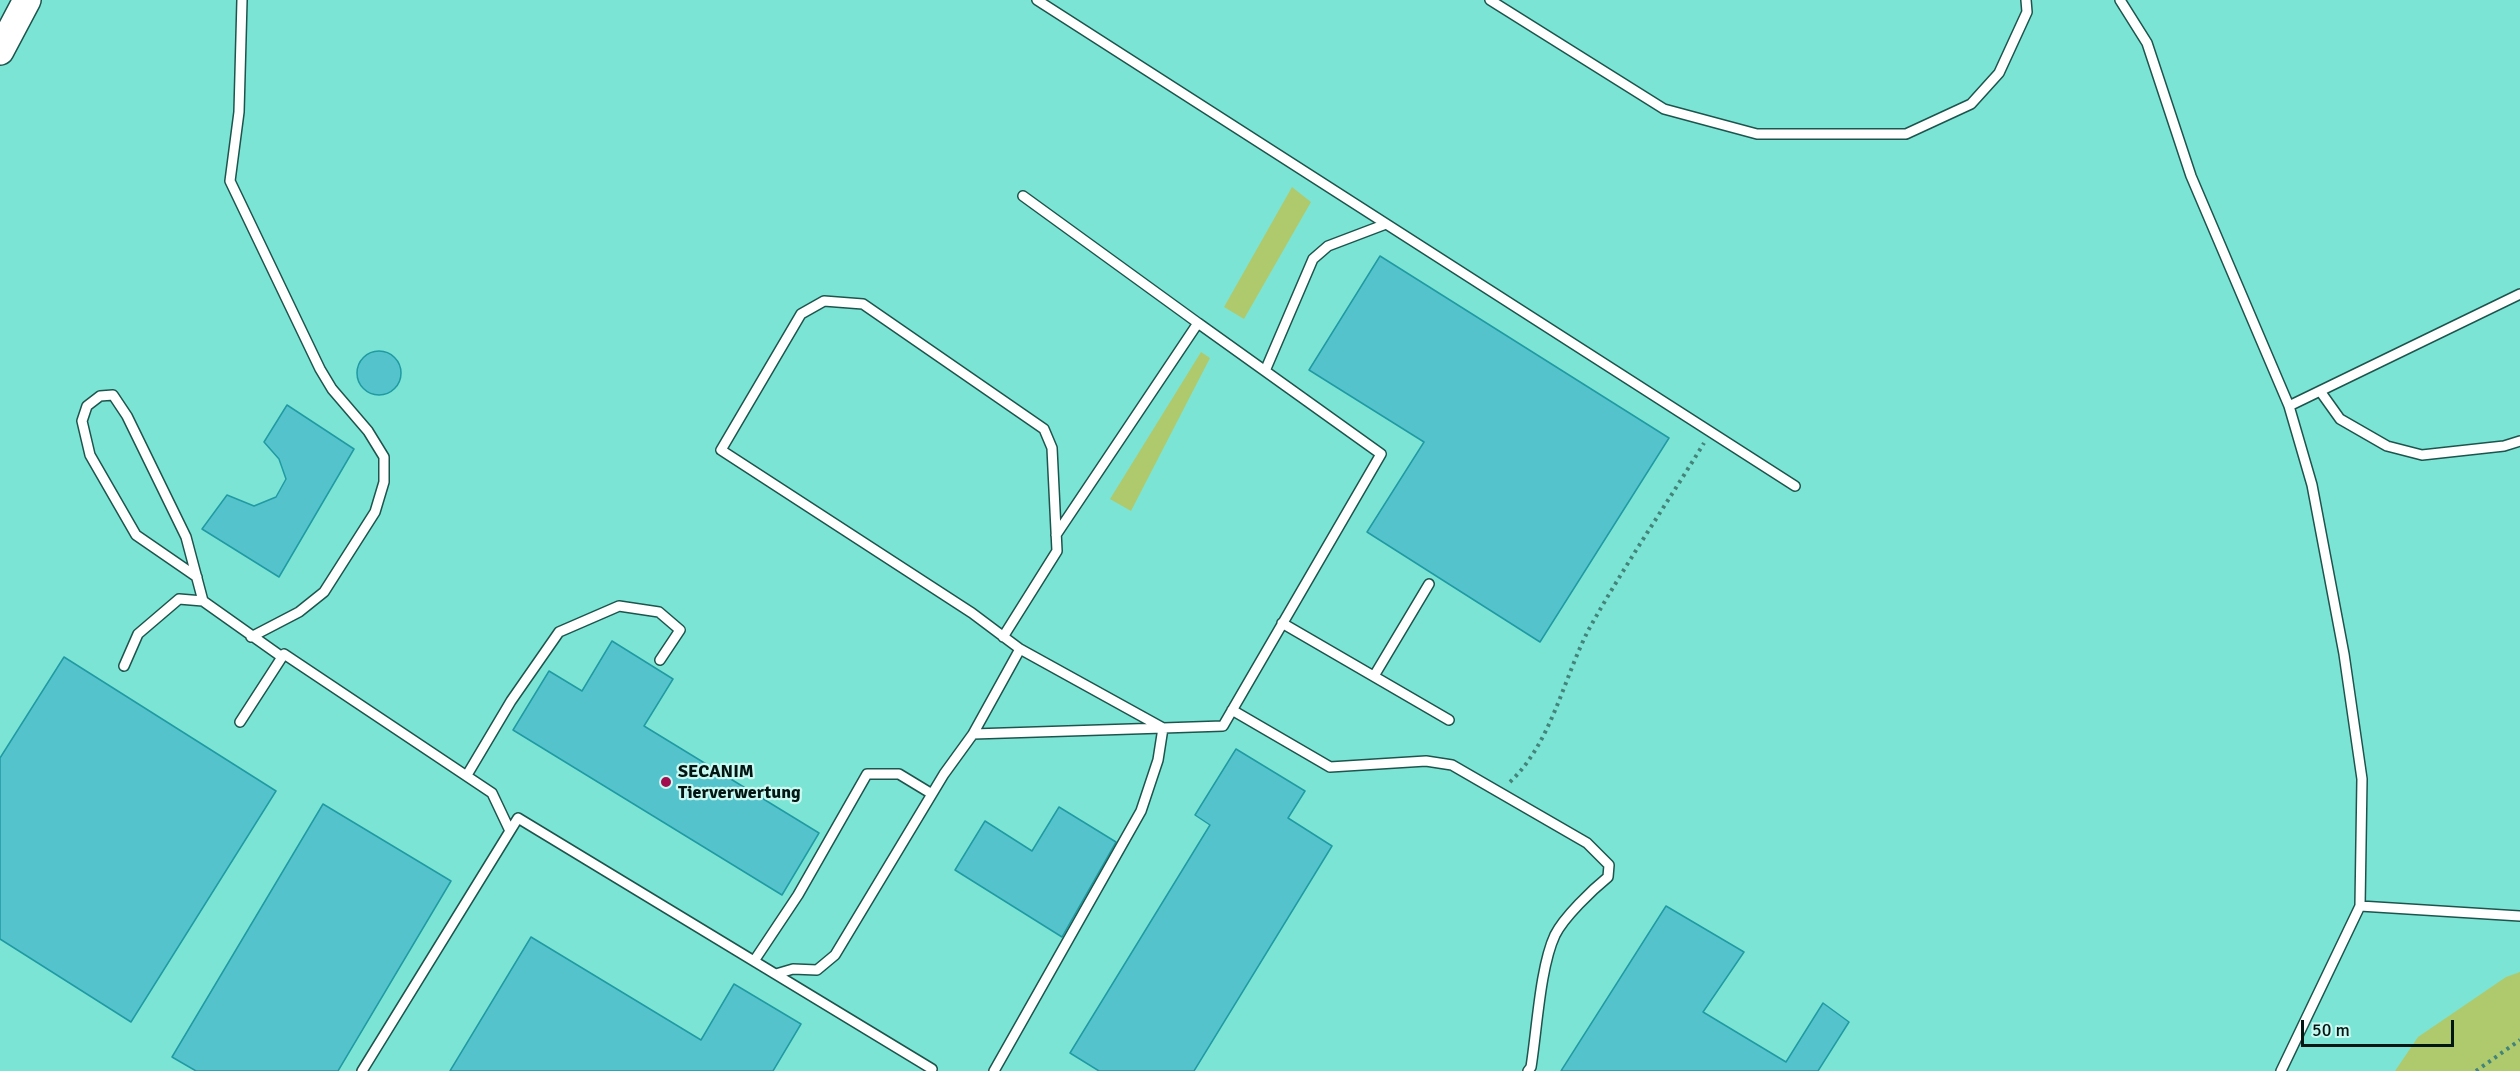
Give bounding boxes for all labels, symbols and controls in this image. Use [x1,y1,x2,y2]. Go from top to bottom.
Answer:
place label: SECANIM Tierverwertung [678,761,801,804]
marker: SECANIM Tierverwertung [659,775,673,789]
scale bar [2304,1008,2457,1046]
text: 50 m [2312,1019,2350,1041]

